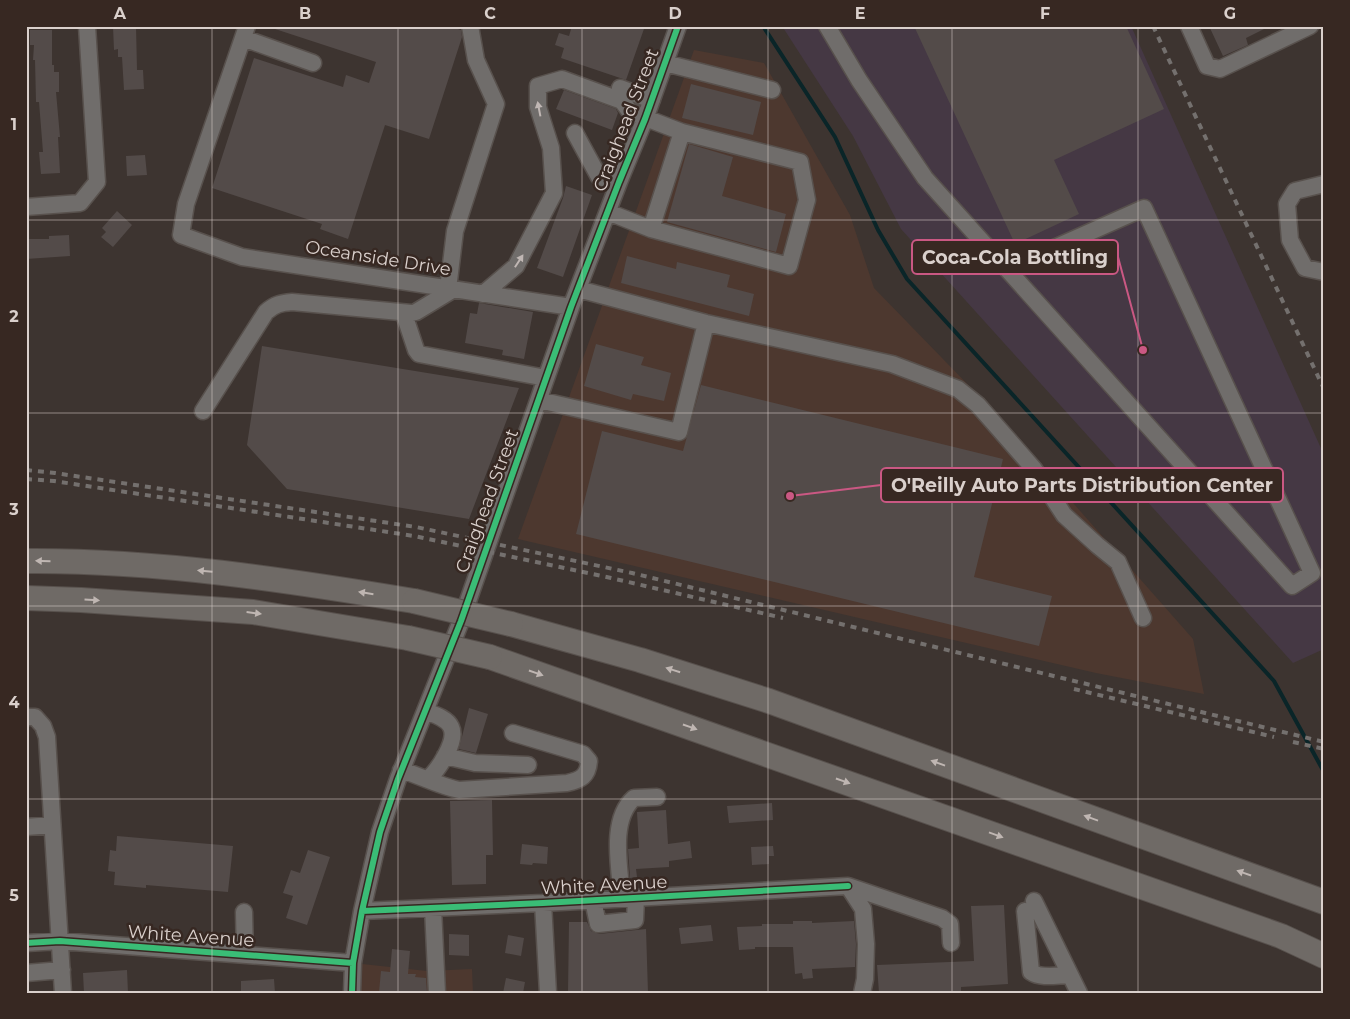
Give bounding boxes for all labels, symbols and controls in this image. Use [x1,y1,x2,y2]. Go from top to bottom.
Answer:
text: A [113,4,127,23]
text: B [299,4,311,23]
text: C [484,4,496,23]
text: D [668,4,682,23]
text: E [855,4,865,23]
text: F [1040,4,1050,23]
text: G [1224,4,1236,23]
street label: Craighead Street [589,45,663,195]
one-way arrow [535,101,543,117]
text: 1 [11,115,17,134]
street label: Oceanside Drive [304,236,452,280]
callout: Coca-Cola Bottling [912,240,1118,274]
text: Coca-Cola Bottling [922,246,1108,269]
one-way arrow [514,254,523,267]
text: 2 [9,307,19,326]
street label: Craighead Street [451,426,523,576]
callout: O'Reilly Auto Parts Distribution Center [881,468,1283,502]
text: O'Reilly Auto Parts Distribution Center [891,474,1273,497]
text: 3 [8,500,19,519]
one-way arrow [34,557,50,565]
one-way arrow [196,567,212,575]
one-way arrow [357,589,373,597]
one-way arrow [85,597,101,605]
one-way arrow [247,609,263,617]
one-way arrow [665,666,680,674]
one-way arrow [529,670,544,677]
text: 4 [8,693,20,712]
one-way arrow [682,724,697,731]
one-way arrow [930,759,945,767]
one-way arrow [836,777,851,785]
one-way arrow [1083,814,1098,822]
one-way arrow [989,831,1004,839]
one-way arrow [1236,869,1251,876]
street label: White Avenue [540,871,668,899]
text: 5 [9,886,19,905]
street label: White Avenue [127,921,255,951]

